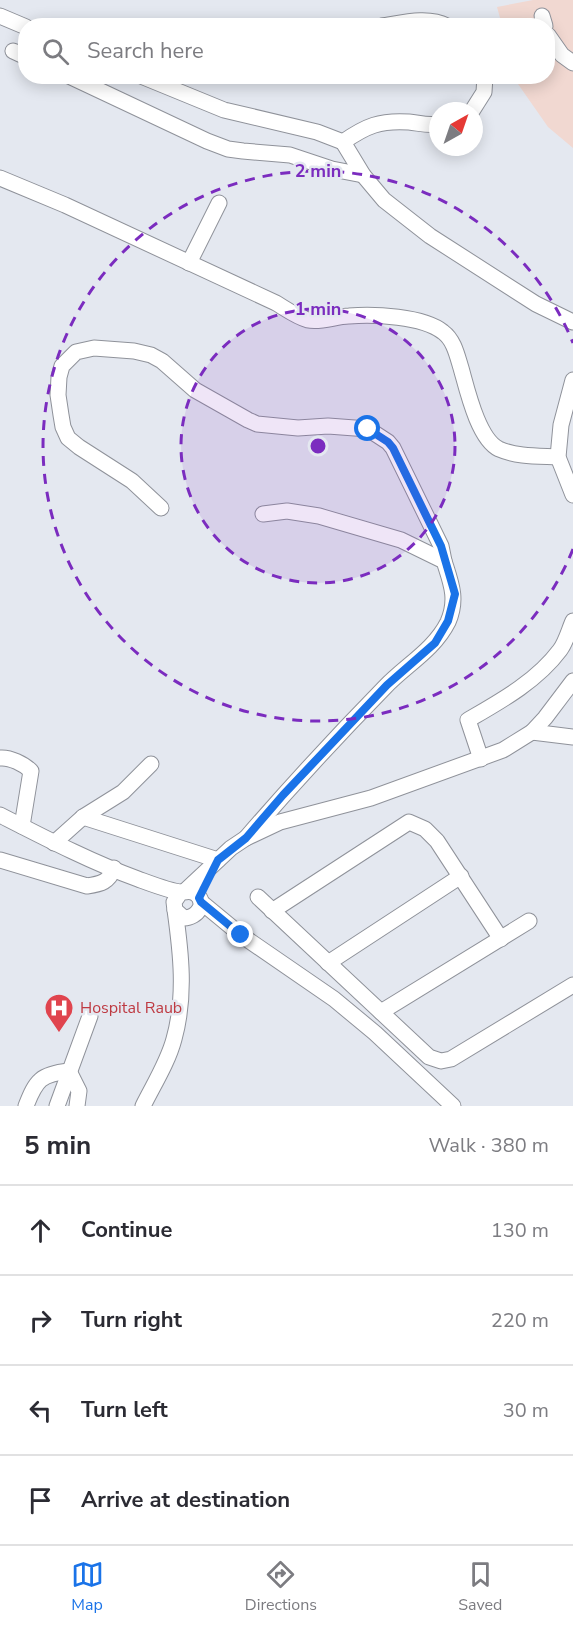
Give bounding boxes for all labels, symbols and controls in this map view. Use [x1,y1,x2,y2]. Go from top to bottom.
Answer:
search box [18,18,555,84]
icon: search [39,35,72,68]
text: Search here [87,36,204,66]
north arrow [429,102,483,156]
text: 2 min [295,159,341,183]
text: 1 min [295,297,341,321]
route start [354,415,380,441]
centre of rings [308,436,328,456]
route end [227,921,253,947]
hospital icon: Hospital Raub [43,992,75,1034]
place label: Hospital Raub [80,997,182,1019]
text: 5 min [24,1128,91,1163]
text: Walk · 380 m [429,1132,549,1159]
icon: ahead [24,1214,57,1247]
text: Continue [81,1215,172,1245]
text: 130 m [491,1217,549,1244]
icon: right [24,1304,57,1337]
text: Turn right [81,1305,182,1335]
text: 220 m [491,1307,549,1334]
icon: left [24,1394,57,1427]
text: Turn left [81,1395,168,1425]
text: 30 m [503,1397,549,1424]
icon: arrive [24,1484,57,1517]
text: Arrive at destination [81,1485,290,1515]
tab: Map [71,1558,104,1616]
tab: Directions [245,1558,317,1616]
tab: Saved [458,1558,502,1616]

